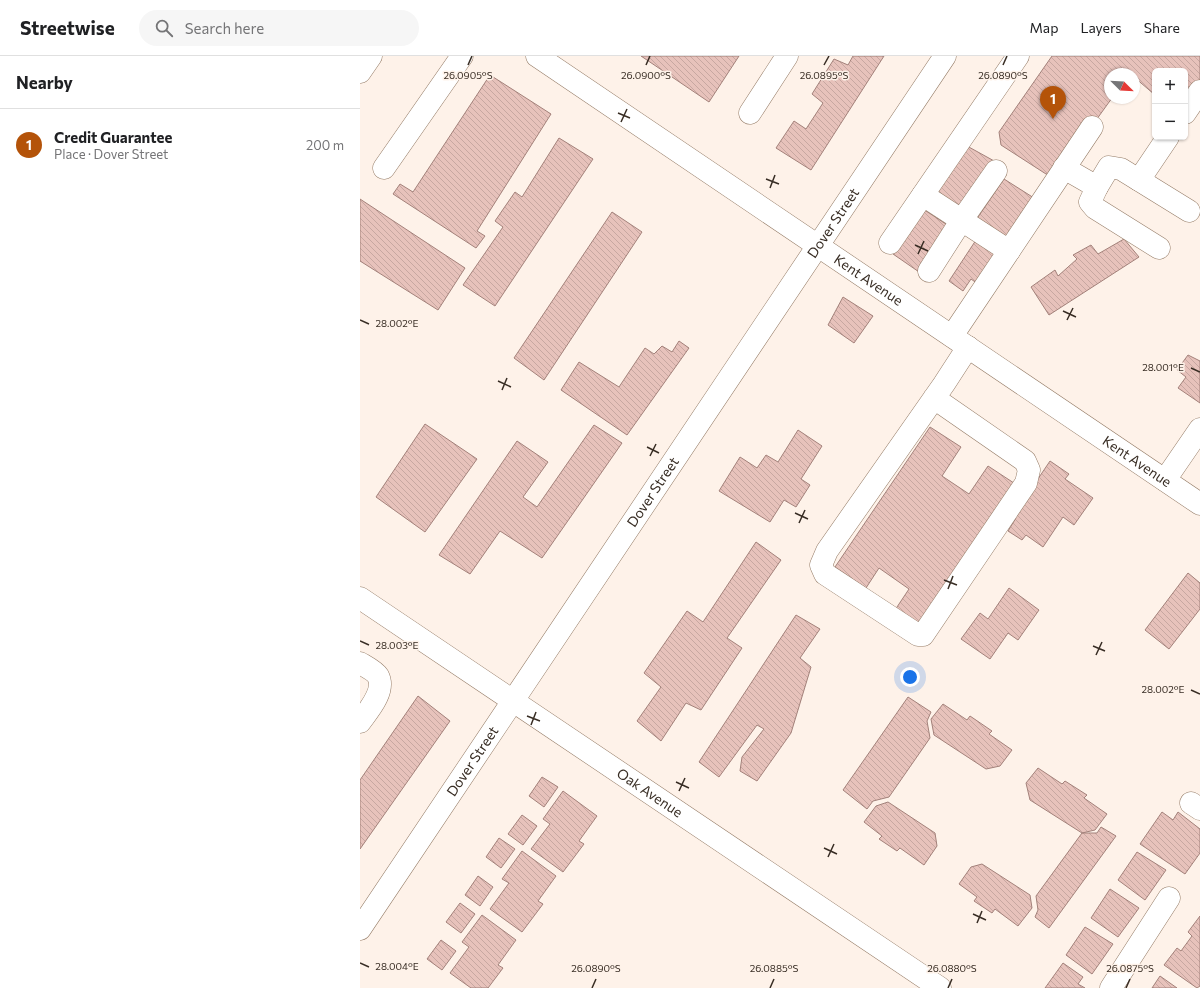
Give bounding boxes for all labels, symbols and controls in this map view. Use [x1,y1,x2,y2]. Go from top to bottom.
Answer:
search box [139,10,419,46]
text: Streetwise [20,16,115,39]
icon: search [153,17,175,39]
text: Search here [185,19,264,37]
text: Map [1030,19,1058,36]
text: Layers [1080,19,1122,36]
text: Share [1144,19,1180,36]
north arrow [1104,68,1140,104]
map controls [1152,68,1188,140]
button: + [1152,68,1188,104]
text: 26.0905°S [443,69,493,81]
text: 26.0900°S [621,69,671,81]
text: 26.0895°S [800,69,848,81]
text: 26.0890°S [978,69,1028,81]
text: Nearby [16,72,73,93]
pin: 1 [1040,86,1066,119]
button: − [1152,104,1188,140]
text: Credit Guarantee [54,128,172,146]
text: 1 [26,137,32,153]
text: 200 m [306,137,344,153]
text: Place · Dover Street [54,146,168,162]
street label: Dover Street [803,184,862,261]
street label: Kent Avenue [831,250,906,309]
text: 28.002°E [376,317,419,329]
text: 28.001°E [1142,361,1184,373]
street label: Kent Avenue [1099,432,1175,490]
street label: Dover Street [623,453,682,530]
text: 28.003°E [376,639,419,651]
your location [900,667,920,687]
text: 28.002°E [1142,683,1185,695]
street label: Dover Street [443,722,502,799]
street label: Oak Avenue [614,764,686,821]
text: 28.004°E [375,960,419,972]
text: 26.0890°S [571,962,621,974]
text: 26.0885°S [750,962,798,974]
text: 26.0880°S [927,962,977,974]
text: 26.0875°S [1106,962,1154,974]

